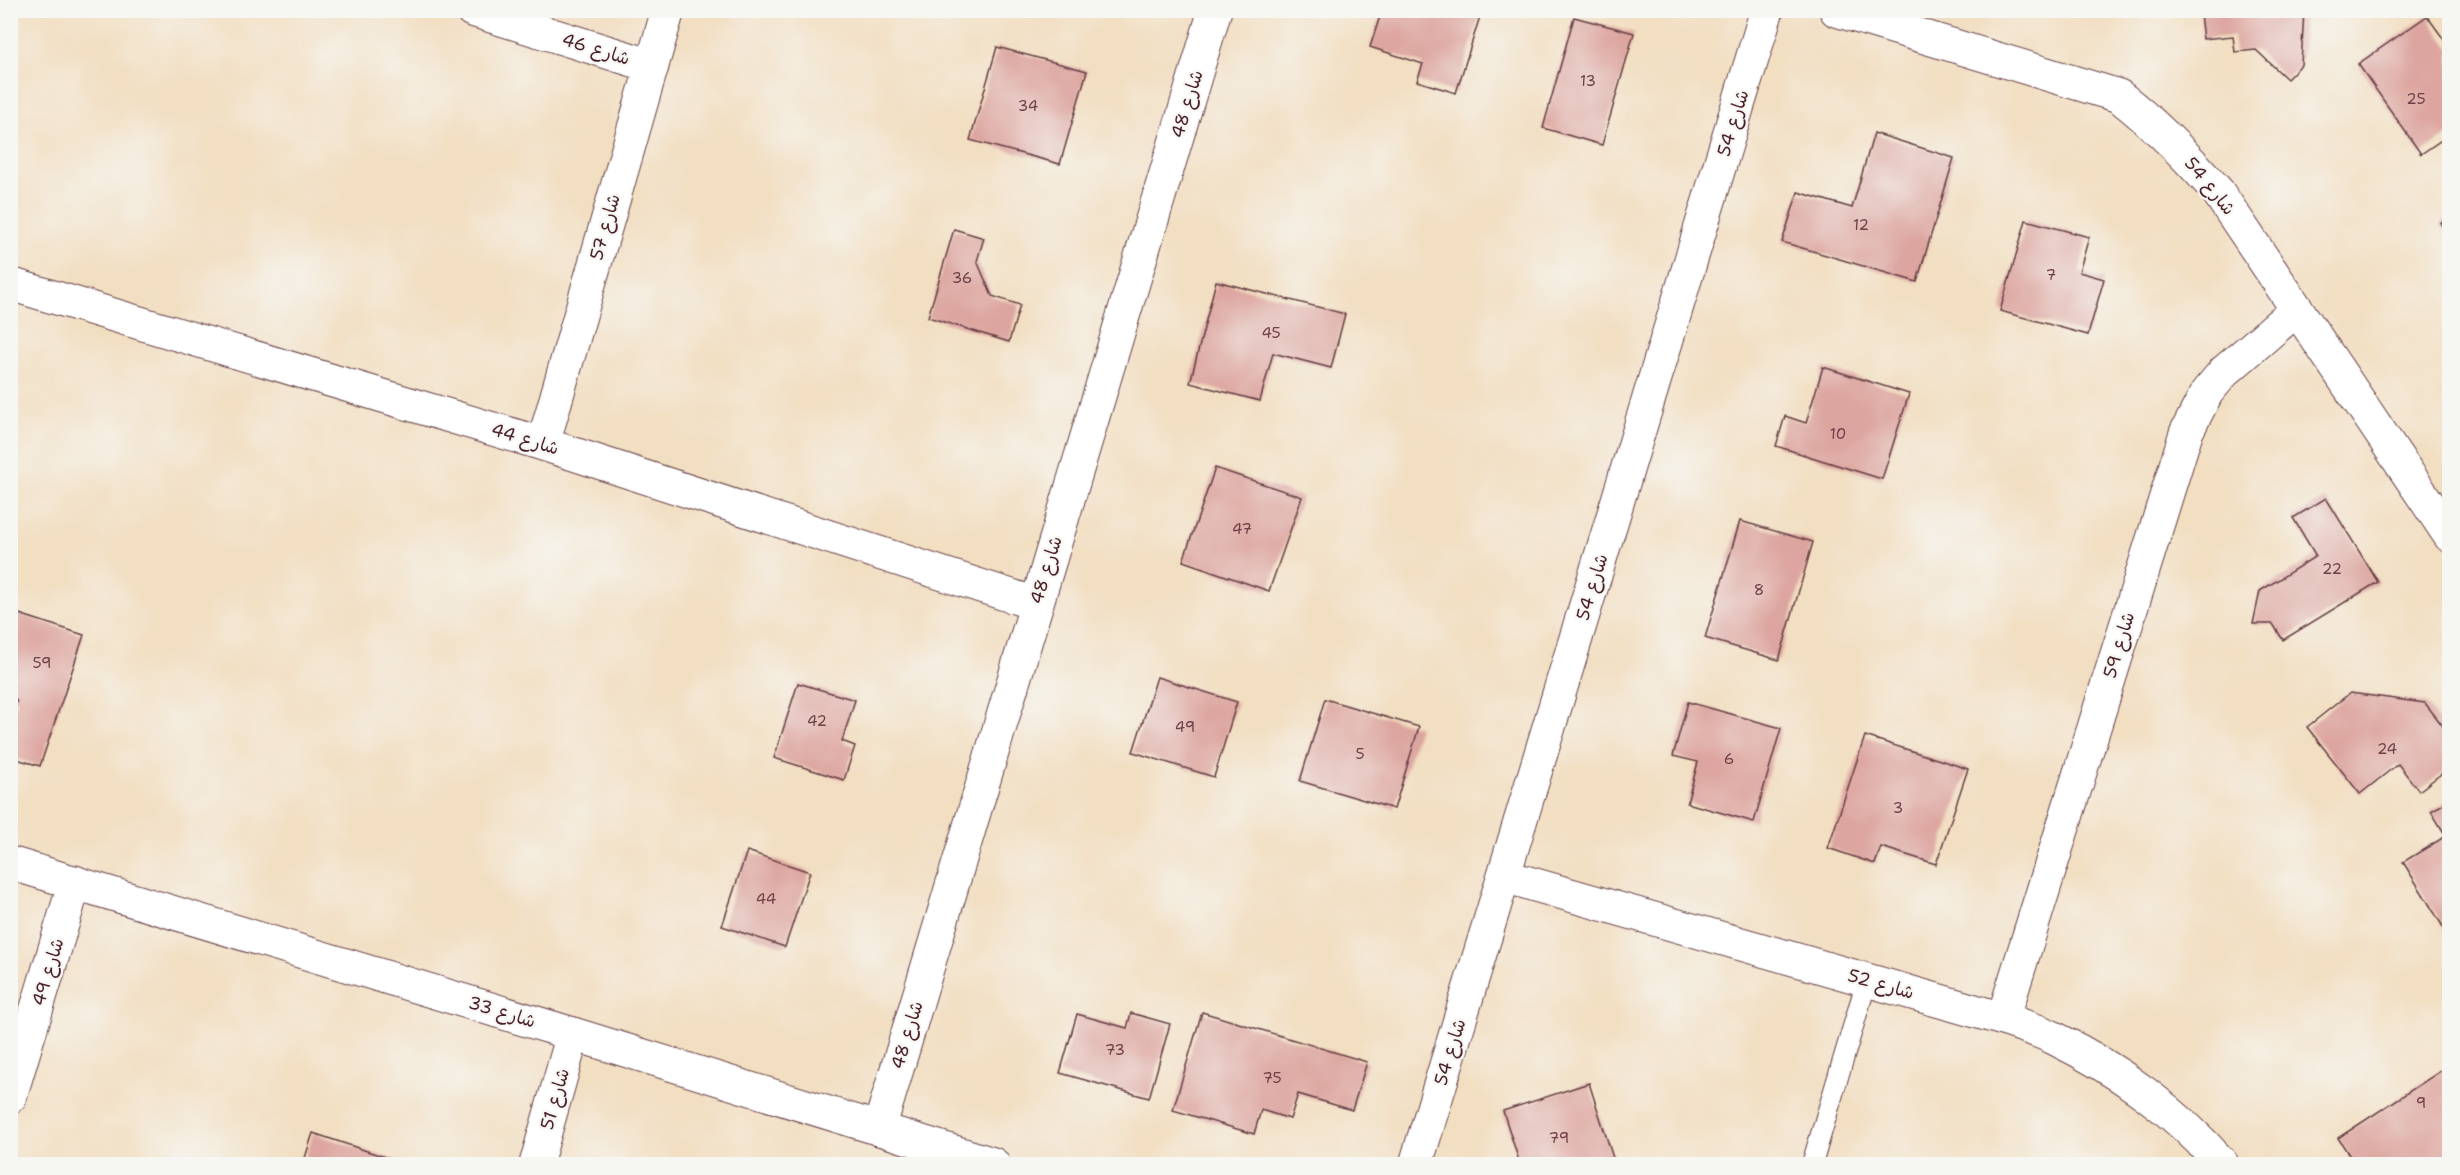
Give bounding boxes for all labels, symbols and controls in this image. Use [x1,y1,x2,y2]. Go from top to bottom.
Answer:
street label: شارع 46 [559,27,633,71]
street label: شارع 48 [1165,67,1209,141]
house number: 13 [1580,71,1596,91]
street label: شارع 54 [1712,87,1754,159]
house number: 25 [2406,89,2426,109]
house number: 34 [1018,96,1038,116]
street label: شارع 54 [2179,152,2241,220]
street label: شارع 57 [584,191,626,263]
house number: 12 [1853,215,1869,235]
house number: 7 [2046,265,2056,285]
house number: 36 [952,268,972,288]
house number: 45 [1261,323,1281,343]
street label: شارع 44 [488,417,562,461]
house number: 10 [1830,424,1846,444]
house number: 47 [1232,519,1252,539]
street label: شارع 48 [1024,533,1068,607]
street label: شارع 54 [1571,551,1613,623]
house number: 22 [2322,559,2342,579]
house number: 8 [1754,580,1764,600]
street label: شارع 59 [2098,609,2140,681]
house number: 59 [33,653,51,673]
house number: 42 [807,711,827,731]
house number: 49 [1175,717,1195,737]
house number: 24 [2377,739,2397,759]
house number: 5 [1355,744,1365,764]
house number: 6 [1724,749,1734,769]
house number: 3 [1893,798,1903,818]
house number: 44 [756,889,776,909]
street label: شارع 49 [26,935,70,1009]
street label: شارع 52 [1845,963,1917,1005]
street label: شارع 33 [465,990,539,1034]
street label: شارع 48 [885,998,929,1072]
street label: شارع 54 [1429,1016,1471,1088]
house number: 73 [1105,1040,1125,1060]
street label: شارع 51 [535,1065,575,1133]
house number: 75 [1262,1068,1282,1088]
house number: 9 [2416,1093,2426,1113]
house number: 79 [1549,1128,1569,1148]

